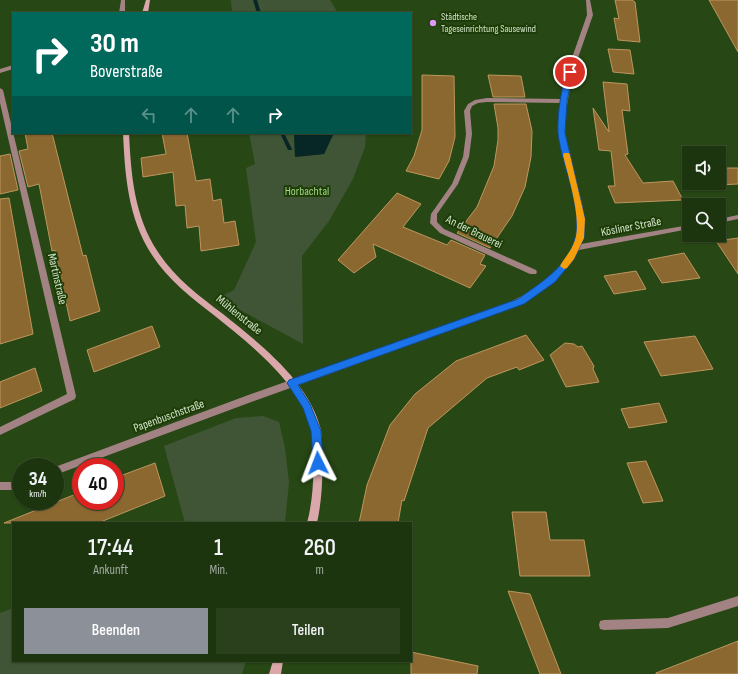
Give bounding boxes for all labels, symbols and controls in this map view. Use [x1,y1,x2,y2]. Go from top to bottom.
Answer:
place label: Städtische Tageseinrichtung Sausewind [441,11,536,35]
marker: Städtische Tageseinrichtung Sausewind [428,18,438,28]
text: 30 m [90,27,139,60]
icon: right [24,28,76,80]
pin [553,55,587,89]
text: Boverstraße [90,61,163,82]
icon: arrive [559,61,581,83]
icon: left [138,104,160,126]
icon: ahead [180,104,202,126]
icon: ahead [222,104,244,126]
icon: right [264,104,286,126]
map controls [682,146,726,242]
button: sound [682,146,726,190]
park label: Horbachtal [285,184,329,199]
button: search [682,198,726,242]
street label: An der Brauerei [442,211,505,252]
street label: Kösliner Straße [600,214,663,240]
street label: Martinstraße [44,252,70,306]
street label: Mühlenstraße [213,292,265,338]
street label: Papenbuschstraße [131,396,207,436]
position arrow [297,442,339,484]
speed limit sign: 40 [72,458,124,510]
text: 34 [29,467,47,491]
text: km/h [29,488,47,500]
text: 17:44 [88,533,133,562]
text: 1 [214,533,223,562]
text: 260 [304,533,336,562]
text: Ankunft [93,562,128,578]
text: Min. [209,562,228,578]
text: m [316,562,324,578]
button: Beenden [24,608,208,654]
button: Teilen [216,608,400,654]

